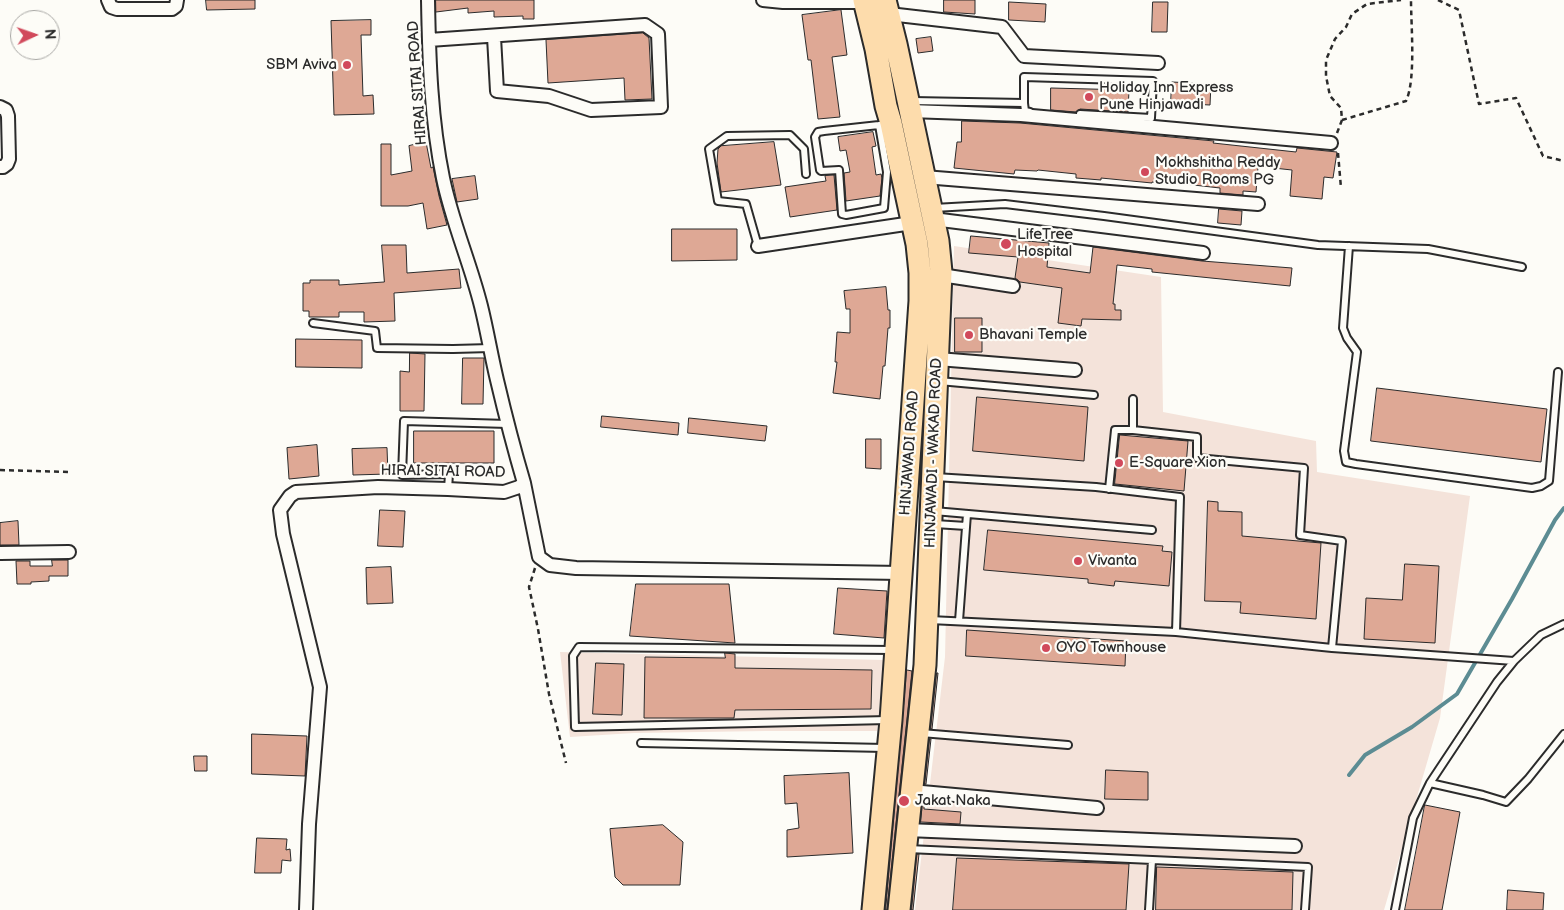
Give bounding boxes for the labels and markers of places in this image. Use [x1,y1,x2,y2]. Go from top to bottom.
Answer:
place label: SBM Aviva [266,56,337,74]
marker: SBM Aviva [341,59,353,71]
place label: Holiday Inn Express Pune Hinjawadi [1099,79,1233,114]
marker: Holiday Inn Express Pune Hinjawadi [1083,91,1095,103]
place label: Mokhshitha Reddy Studio Rooms PG [1155,154,1280,189]
marker: Mokhshitha Reddy Studio Rooms PG [1139,166,1151,178]
place label: LifeTree Hospital [1017,226,1073,261]
marker: LifeTree Hospital [999,237,1013,251]
place label: Bhavani Temple [979,326,1087,344]
marker: Bhavani Temple [963,329,975,341]
place label: E-Square Xion [1129,454,1226,472]
marker: E-Square Xion [1113,457,1125,469]
place label: Vivanta [1088,552,1137,570]
marker: Vivanta [1072,555,1084,567]
place label: OYO Townhouse [1056,639,1166,657]
marker: OYO Townhouse [1040,642,1052,654]
place label: Jakat Naka [915,792,991,810]
marker: Jakat Naka [897,794,911,808]

